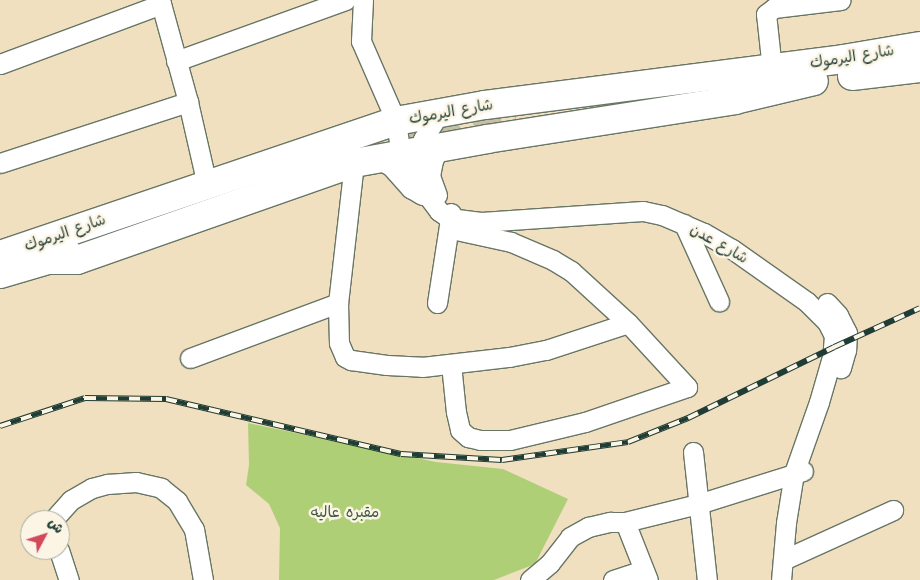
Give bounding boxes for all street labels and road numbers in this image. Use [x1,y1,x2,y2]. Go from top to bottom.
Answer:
street label: شارع اليرموك [809,41,895,73]
street label: شارع اليرموك [408,96,494,128]
street label: شارع اليرموك [22,211,108,255]
street label: شارع عدن [687,220,751,268]

